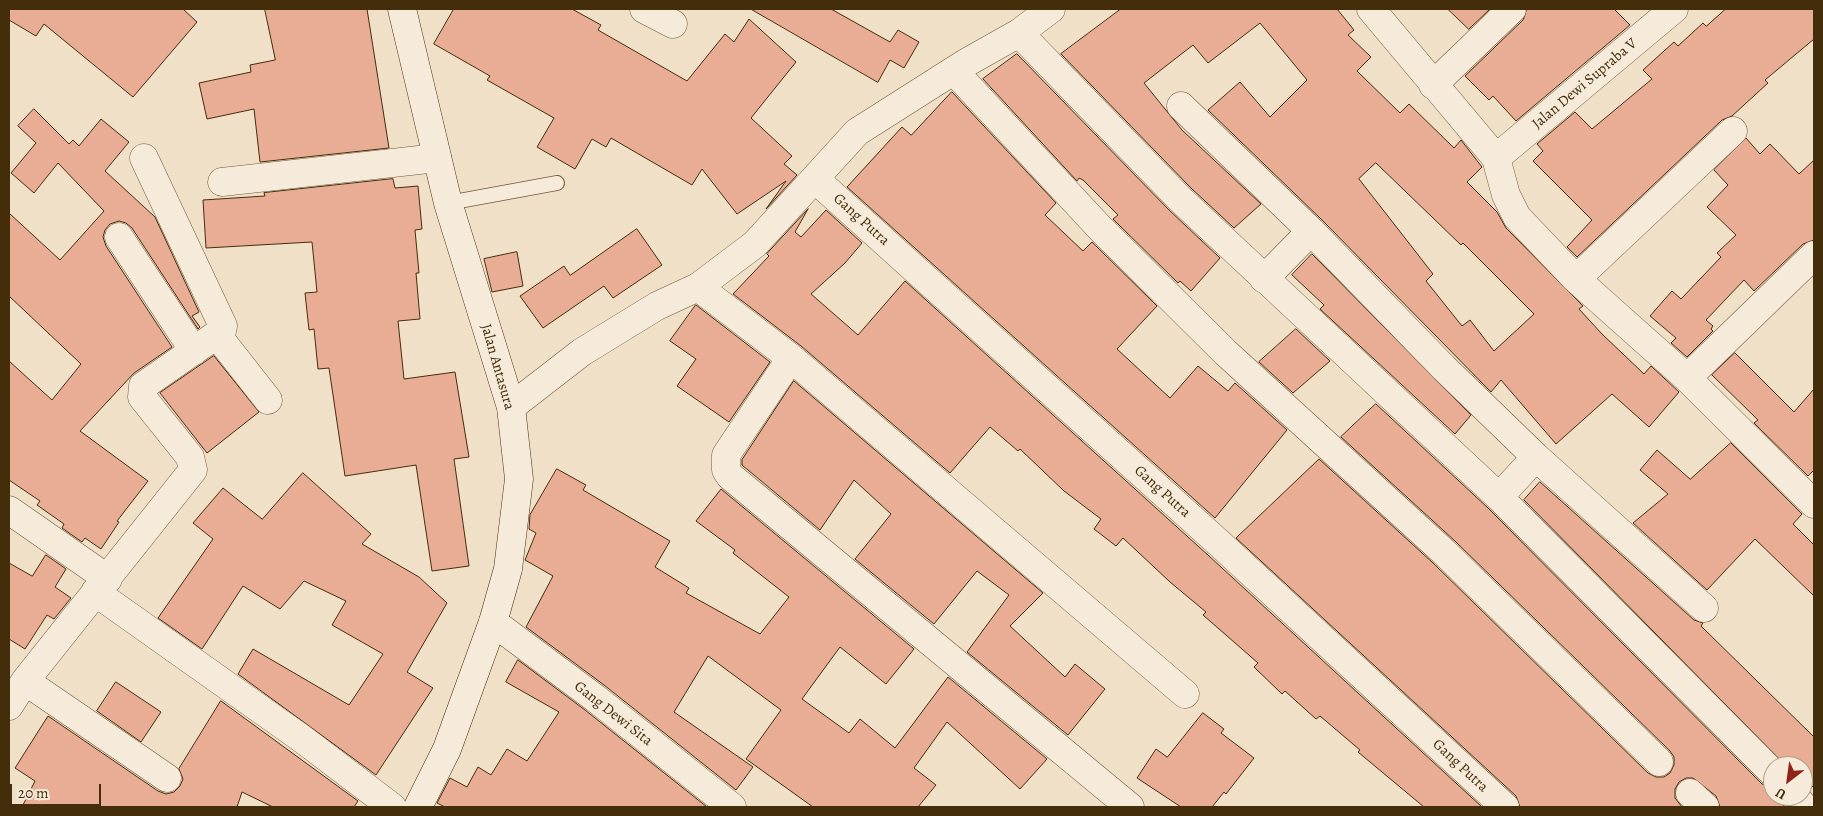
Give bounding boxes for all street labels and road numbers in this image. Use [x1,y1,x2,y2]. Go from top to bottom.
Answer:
street label: Jalan Dewi Supraba V [1529,35,1641,133]
street label: Gang Putra [829,190,893,250]
street label: Jalan Antasura [476,322,518,412]
street label: Gang Putra [1130,462,1194,522]
street label: Gang Dewi Sita [570,678,656,750]
street label: Gang Putra [1428,736,1492,796]

